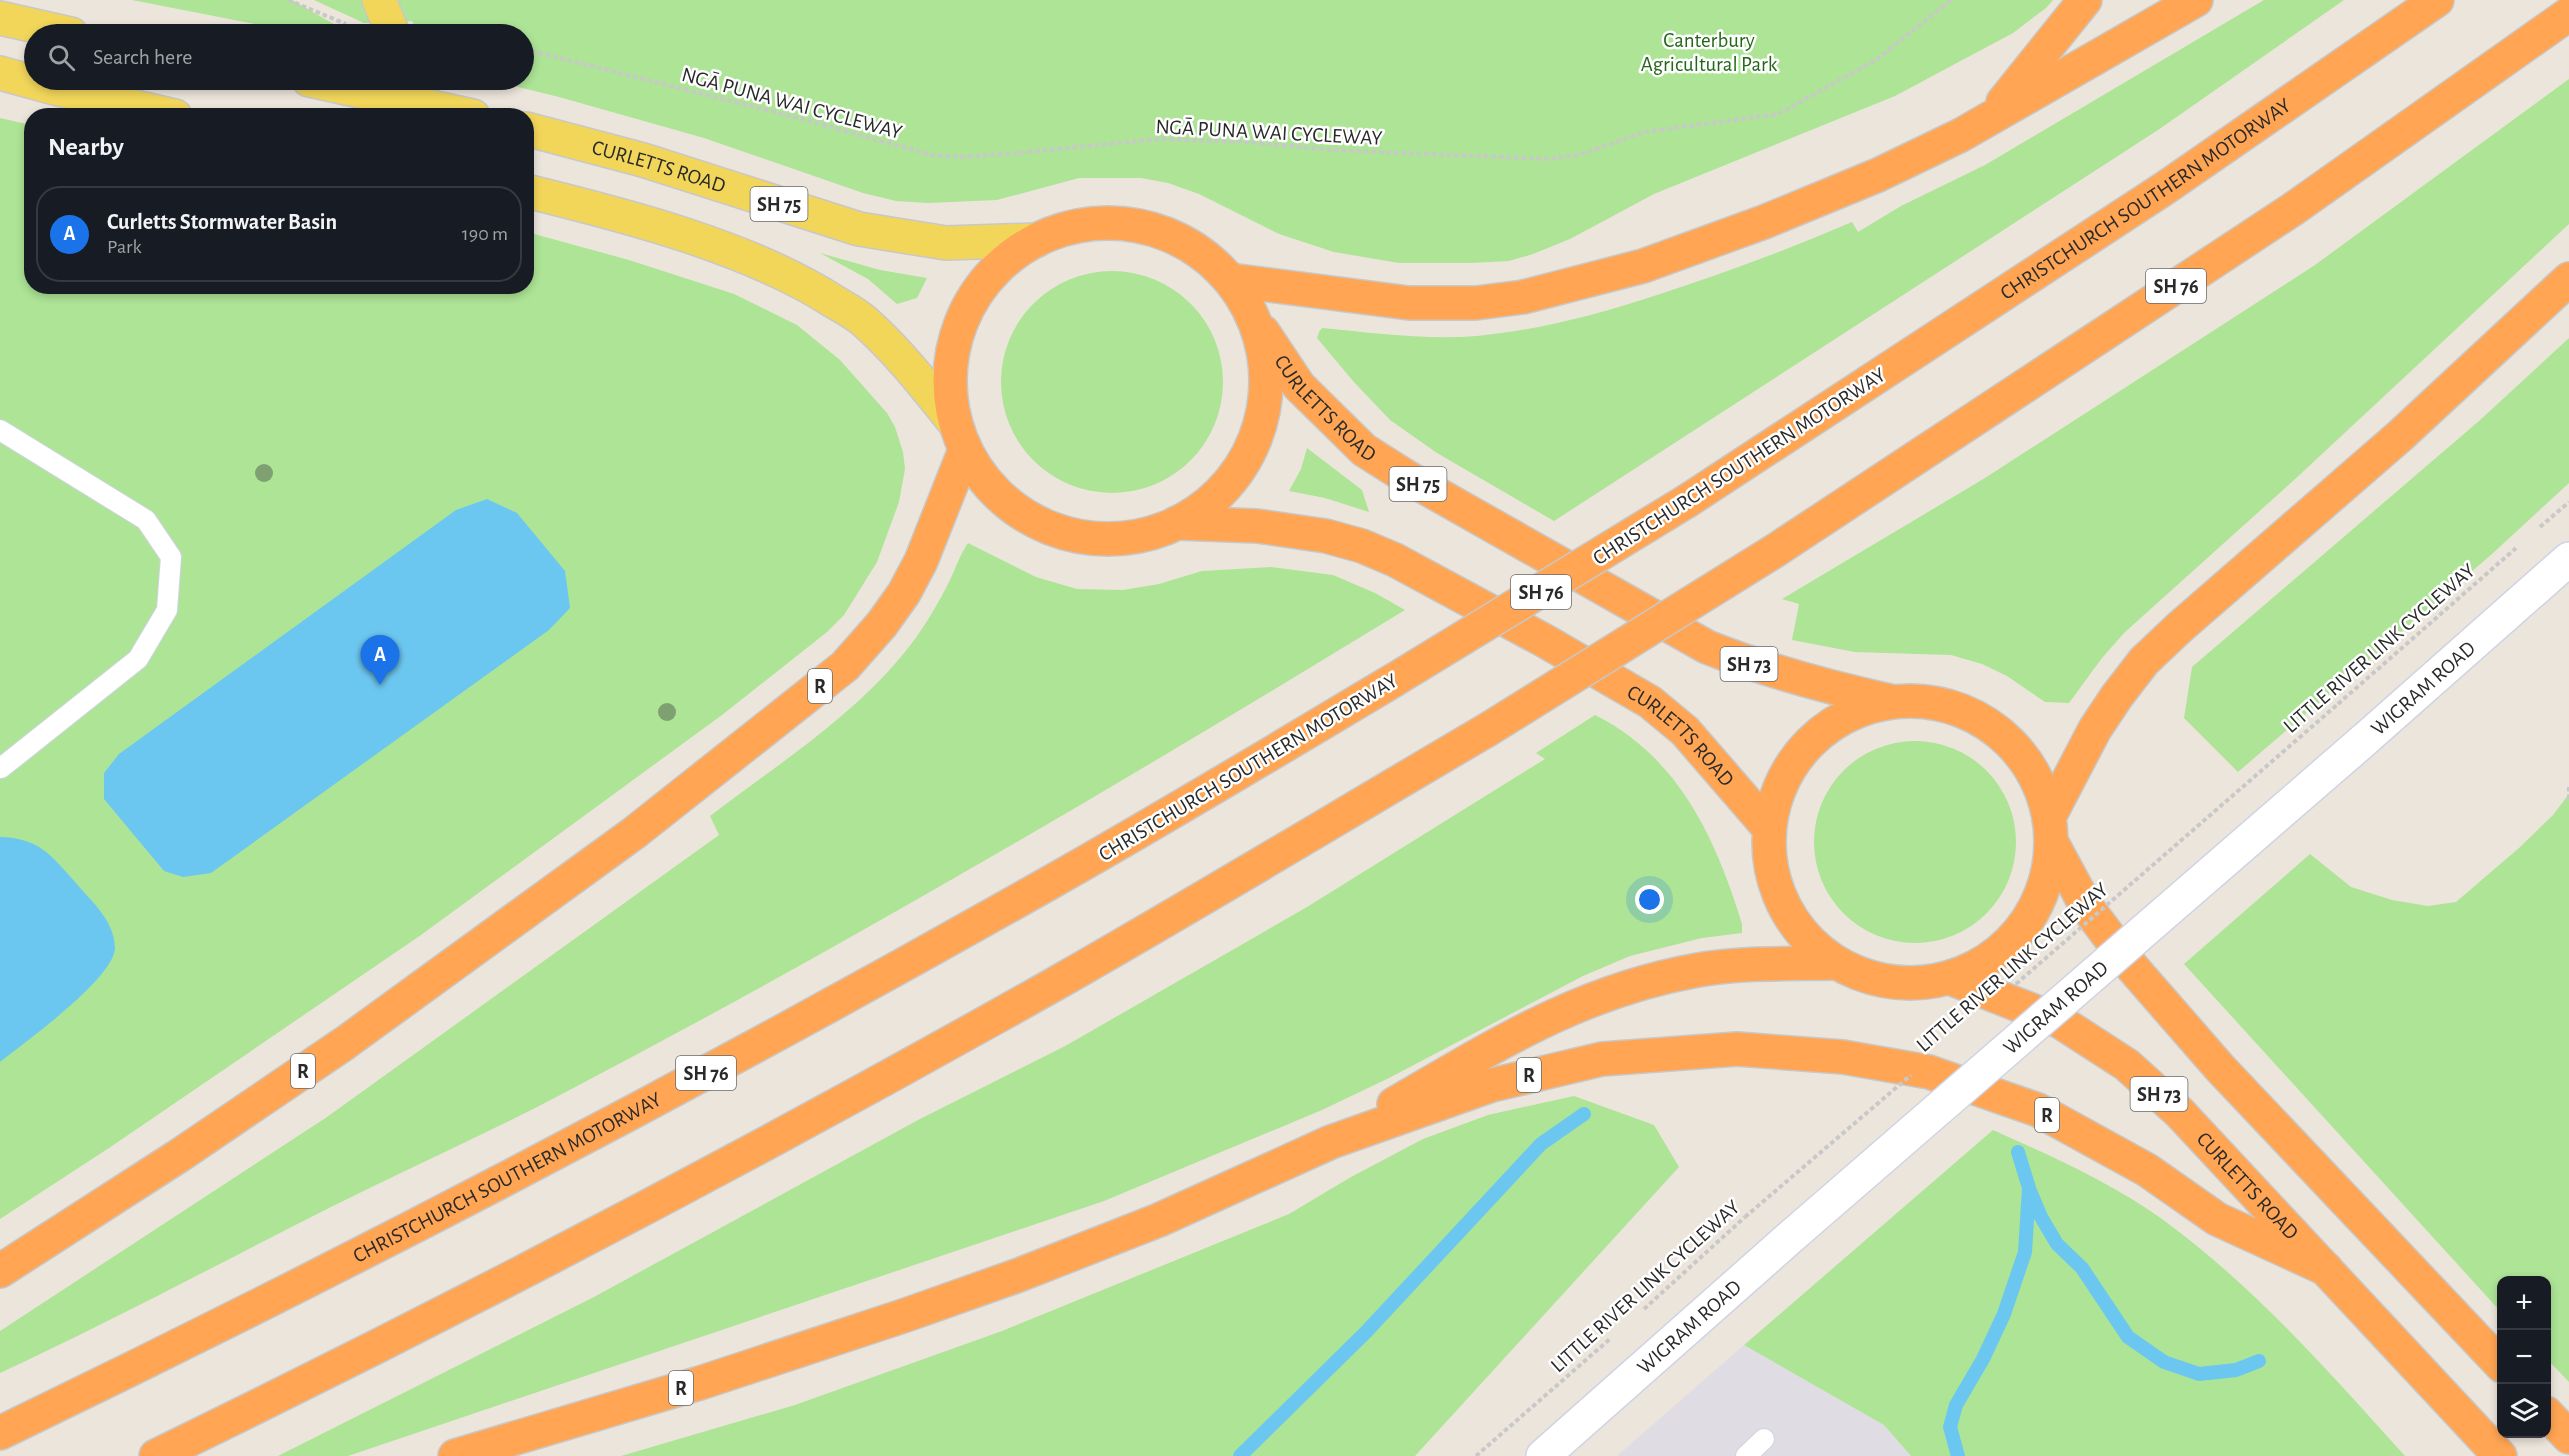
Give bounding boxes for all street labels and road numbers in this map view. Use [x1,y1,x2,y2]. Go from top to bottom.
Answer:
street label: NGĀ PUNA WAI CYCLEWAY [679,63,905,143]
street label: CHRISTCHURCH SOUTHERN MOTORWAY [1997,95,2295,304]
street label: NGĀ PUNA WAI CYCLEWAY [1155,115,1383,149]
street label: CURLETTS ROAD [590,137,728,197]
road number: SH 75 [750,187,808,221]
road number: SH 76 [2146,269,2206,303]
street label: CURLETTS ROAD [1270,351,1380,466]
street label: CHRISTCHURCH SOUTHERN MOTORWAY [1589,364,1889,569]
road number: SH 75 [1390,467,1446,501]
street label: LITTLE RIVER LINK CYCLEWAY [2280,560,2479,737]
road number: SH 76 [1511,575,1571,609]
street label: WIGRAM ROAD [2367,637,2479,740]
road number: SH 73 [1720,647,1778,681]
road number: R [808,669,832,703]
street label: CHRISTCHURCH SOUTHERN MOTORWAY [1095,670,1401,865]
street label: CURLETTS ROAD [1624,681,1738,790]
street label: LITTLE RIVER LINK CYCLEWAY [1913,879,2112,1056]
street label: WIGRAM ROAD [2000,957,2112,1059]
road number: R [291,1054,315,1088]
road number: SH 76 [676,1056,736,1090]
road number: R [1517,1058,1541,1092]
road number: SH 73 [2130,1077,2188,1111]
street label: CHRISTCHURCH SOUTHERN MOTORWAY [350,1089,665,1267]
road number: R [2035,1098,2059,1132]
street label: CURLETTS ROAD [2192,1128,2302,1244]
street label: LITTLE RIVER LINK CYCLEWAY [1547,1196,1744,1377]
street label: WIGRAM ROAD [1633,1276,1745,1378]
road number: R [669,1371,693,1405]

